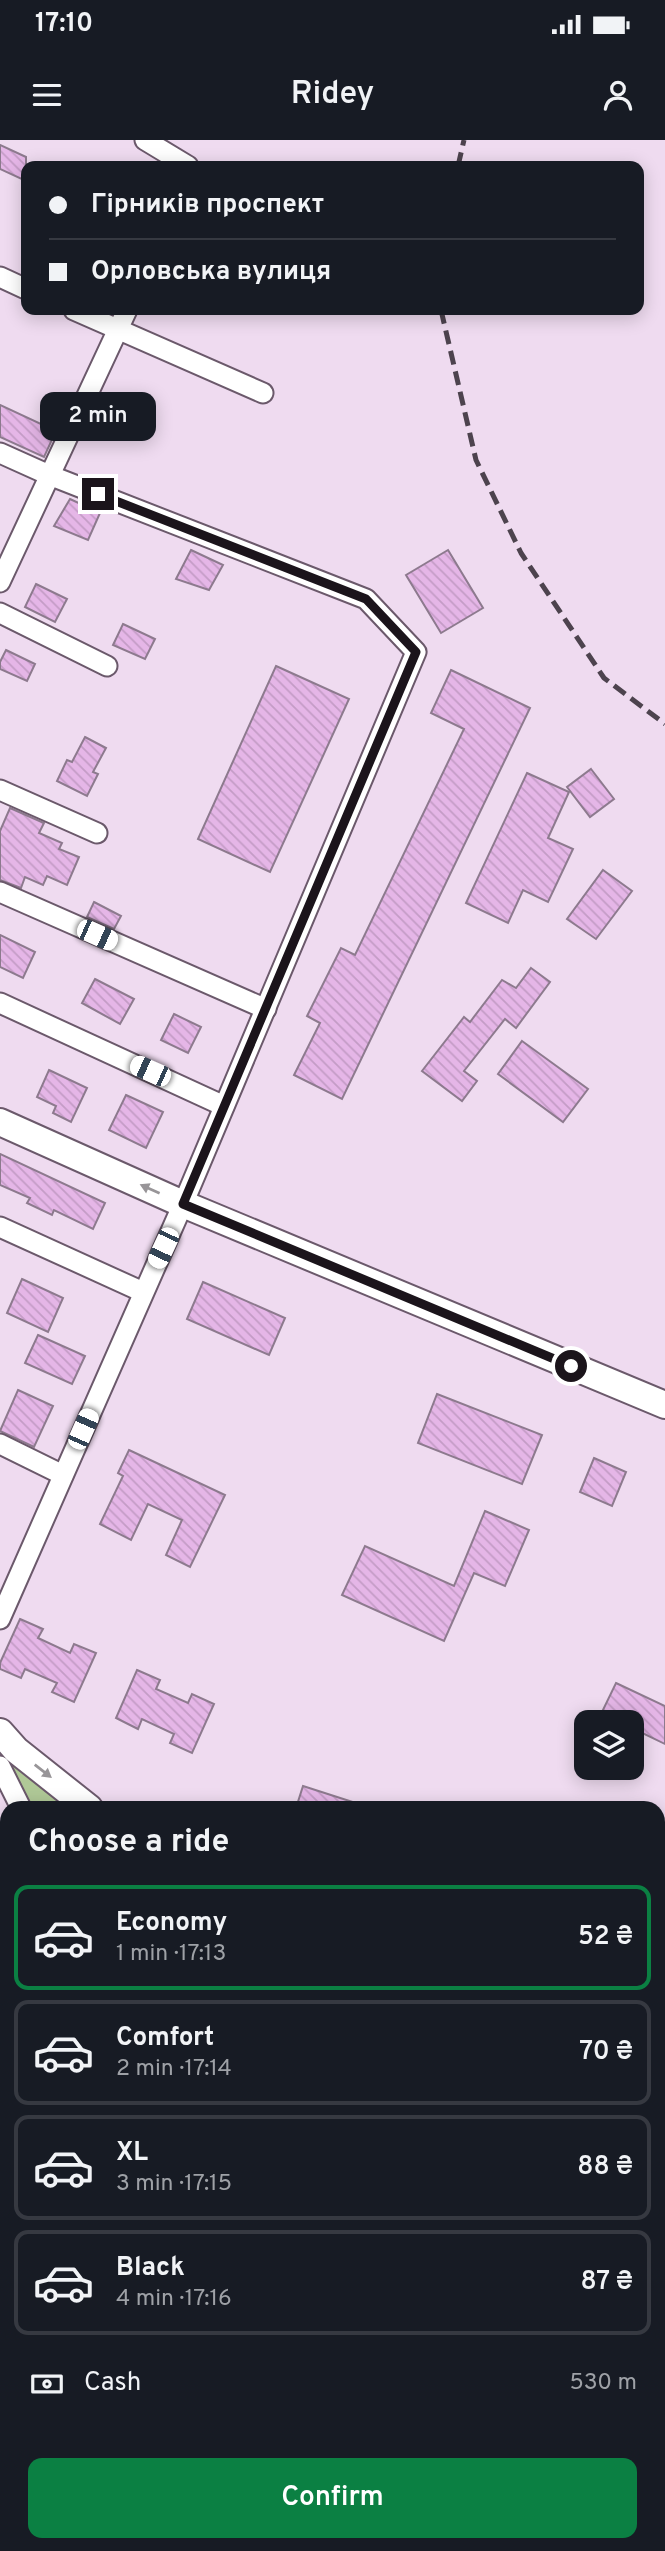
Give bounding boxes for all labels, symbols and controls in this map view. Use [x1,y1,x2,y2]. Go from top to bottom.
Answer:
text: 17:10 [35,8,93,41]
text: Ridey [291,75,374,115]
icon: menu [28,76,66,114]
icon: person [599,76,637,114]
text: Гірників проспект [91,189,324,222]
text: Орловська вулиця [91,256,331,289]
callout: 2 min [40,392,156,442]
text: 2 min [68,402,128,431]
route end [82,478,114,510]
car [74,917,121,953]
car [127,1053,174,1089]
one-way arrow [140,1184,160,1195]
car [145,1225,182,1271]
route start [555,1350,587,1382]
car [65,1406,102,1452]
map controls [574,1710,644,1780]
button: layers [574,1710,644,1780]
one-way arrow [34,1764,52,1778]
text: Choose a ride [28,1823,229,1863]
icon: car [32,1906,95,1969]
text: Economy [116,1907,227,1940]
text: 52 ₴ [578,1921,633,1954]
text: 1 min · 17:13 [116,1940,226,1969]
icon: car [32,2021,95,2084]
text: Comfort [116,2022,214,2055]
text: 70 ₴ [579,2036,633,2069]
text: 2 min · 17:14 [116,2055,232,2084]
icon: car [32,2136,95,2199]
text: XL [116,2137,148,2170]
text: 88 ₴ [577,2151,633,2184]
text: 3 min · 17:15 [116,2170,232,2199]
icon: car [32,2251,95,2314]
text: Black [116,2252,185,2285]
text: 87 ₴ [580,2266,633,2299]
text: 4 min · 17:16 [116,2285,232,2314]
icon: cash [28,2365,66,2403]
text: Cash [84,2367,141,2400]
text: 530 m [569,2369,637,2398]
button: Confirm [28,2458,637,2538]

